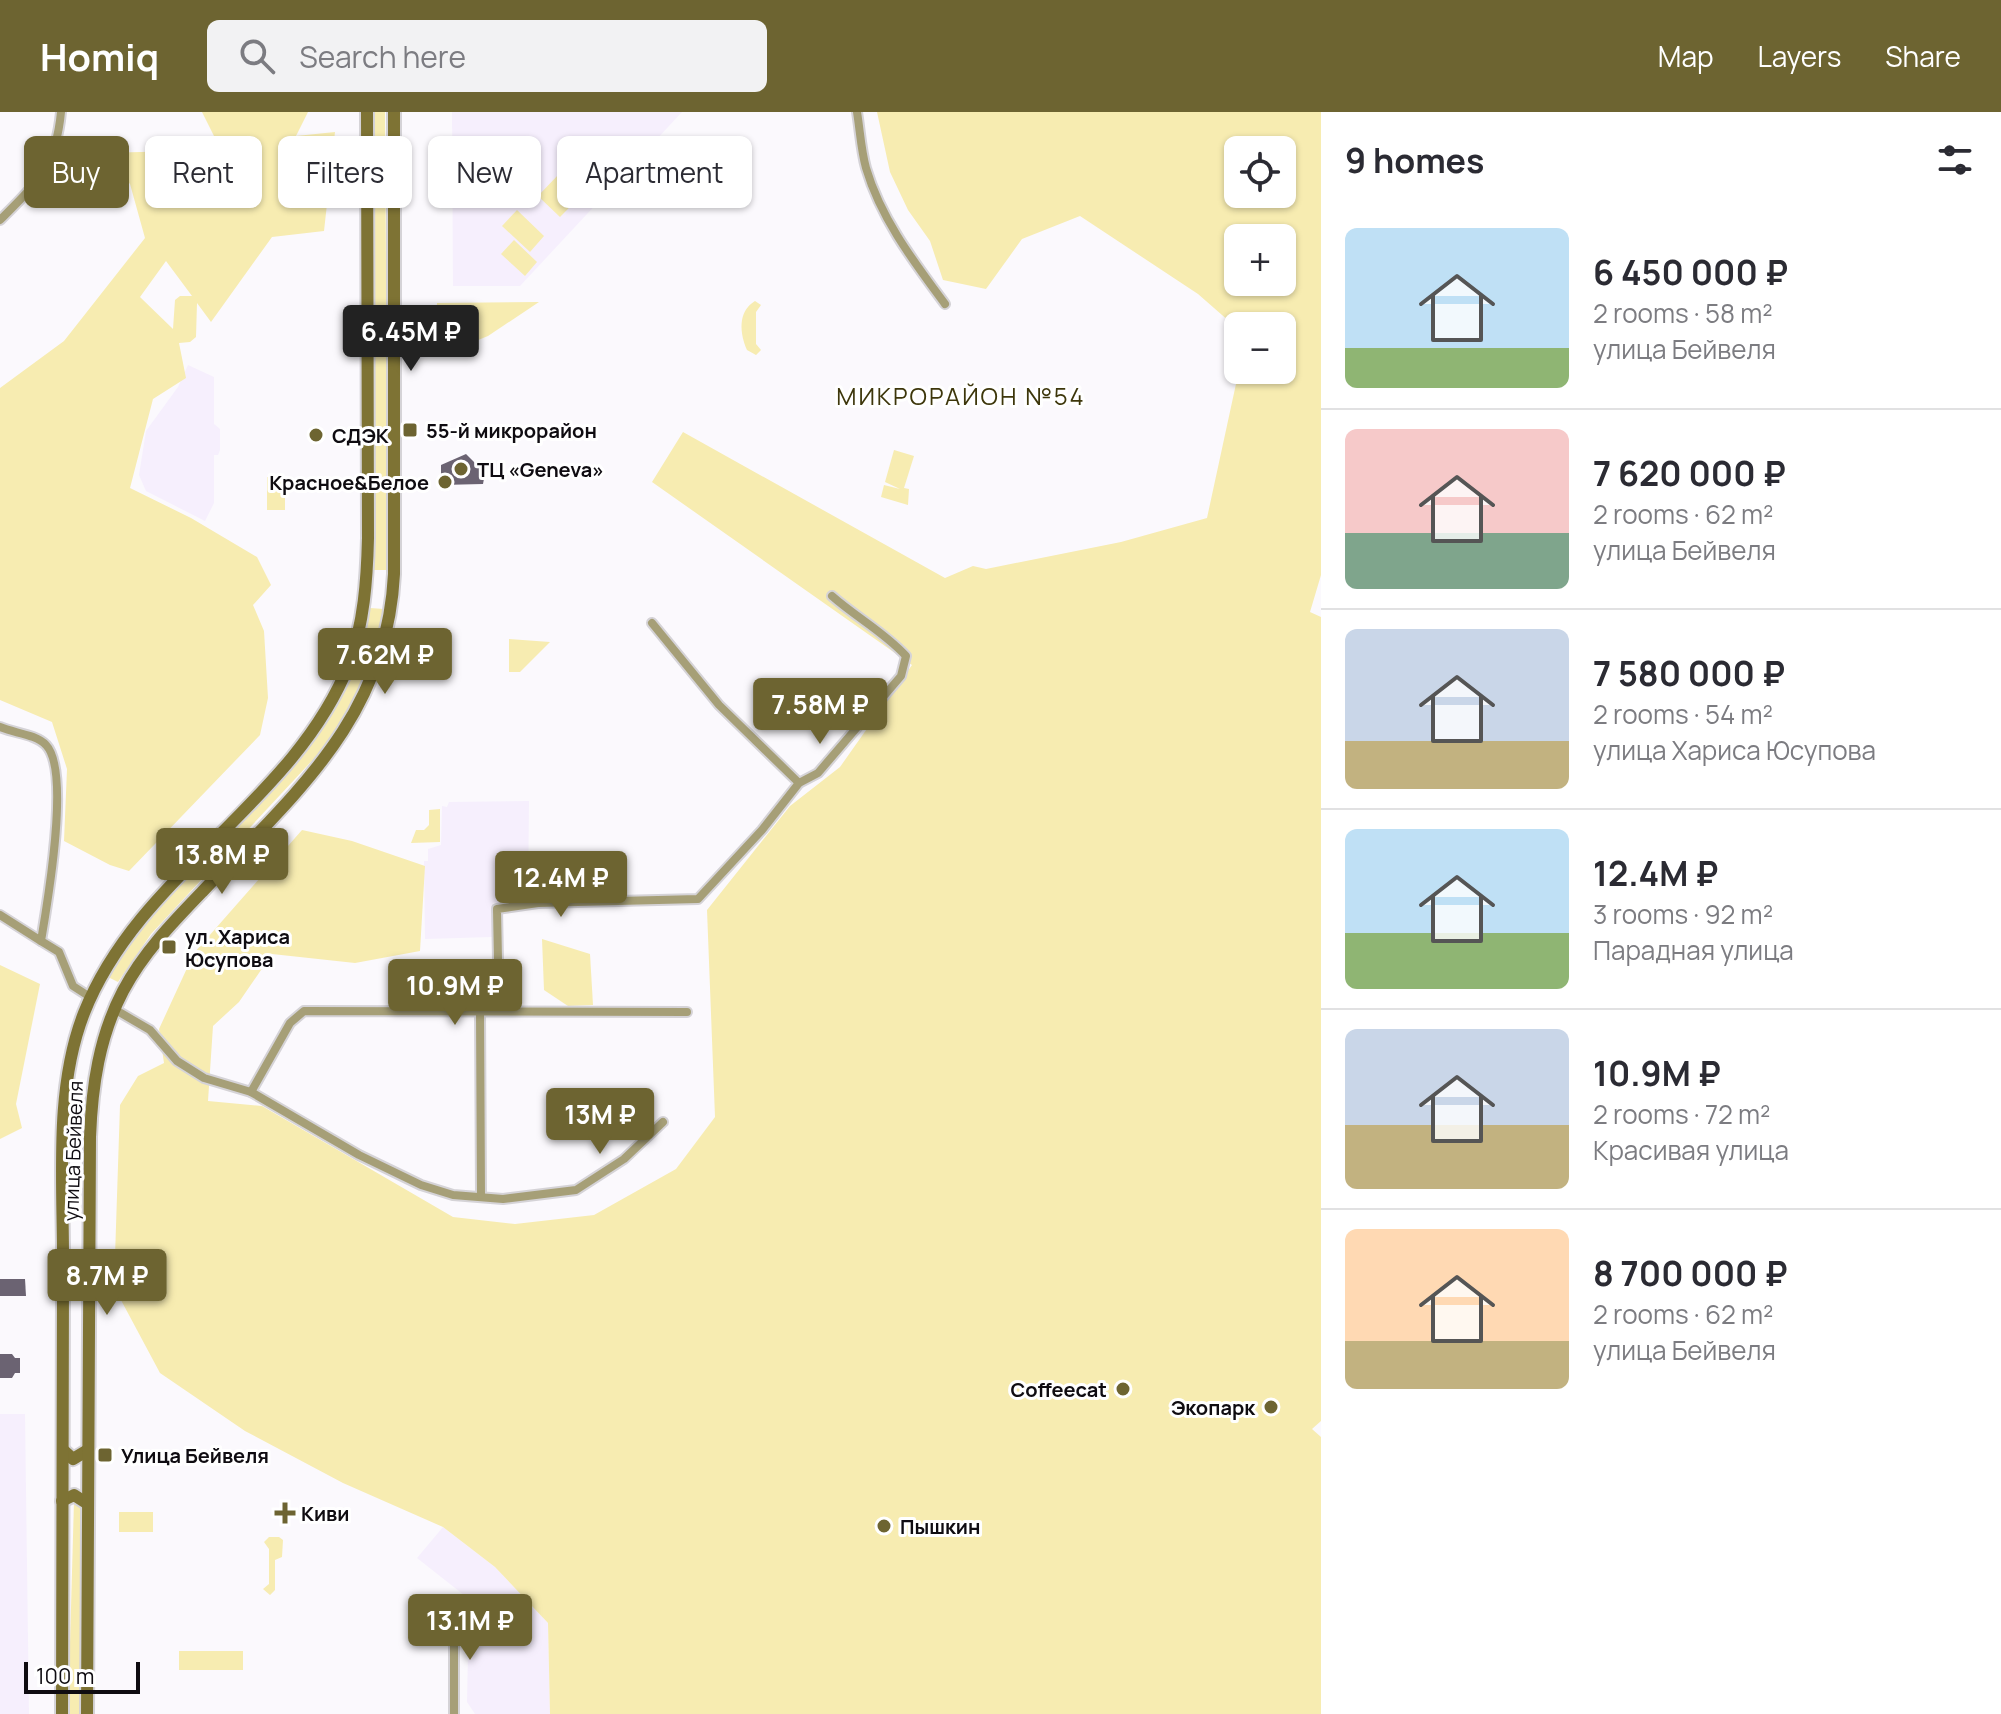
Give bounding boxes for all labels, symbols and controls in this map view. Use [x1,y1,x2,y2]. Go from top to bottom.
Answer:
search box [207,20,767,92]
text: Homiq [40,30,159,82]
icon: search [235,34,279,78]
text: Search here [299,36,466,77]
text: Map [1658,37,1714,75]
text: Layers [1758,37,1841,75]
text: Share [1885,37,1961,75]
chip: Buy [24,136,129,208]
chip: Rent [145,136,262,208]
chip: Filters [278,136,412,208]
chip: New [428,136,541,208]
chip: Apartment [557,136,752,208]
map controls [1224,136,1296,384]
button: locate [1224,136,1296,208]
text: 9 homes [1345,137,1484,183]
icon: filters [1933,138,1977,182]
button: + [1224,224,1296,296]
text: 6 450 000 ₽ [1593,249,1788,295]
icon: home [1409,260,1505,356]
text: 2 rooms · 58 m² [1593,295,1773,331]
pin: 6.45M ₽ [337,305,485,373]
button: − [1224,312,1296,384]
text: 6.45M ₽ [361,313,461,349]
text: улица Бейвеля [1593,331,1776,367]
district label: МИКРОРАЙОН №54 [836,379,1086,412]
place label: 55-й микрорайон [426,417,597,444]
marker: 55-й микрорайон [401,421,419,439]
place label: СДЭК [332,422,389,449]
marker: СДЭК [307,426,325,444]
text: 7 620 000 ₽ [1593,450,1786,496]
place label: ТЦ «Geneva» [477,456,604,483]
marker: ТЦ «Geneva» [452,460,470,478]
icon: home [1409,461,1505,557]
place label: Красное&Белое [269,469,429,496]
marker: Красное&Белое [436,473,454,491]
text: 2 rooms · 62 m² [1593,496,1773,532]
text: улица Бейвеля [1593,532,1776,568]
pin: 7.62M ₽ [311,628,459,696]
text: 7.62M ₽ [336,636,434,672]
text: 7 580 000 ₽ [1593,650,1785,696]
icon: home [1409,661,1505,757]
pin: 7.58M ₽ [746,678,894,746]
text: 7.58M ₽ [771,686,869,722]
text: 2 rooms · 54 m² [1593,696,1773,732]
text: улица Хариса Юсупова [1593,732,1876,768]
pin: 13.8M ₽ [148,828,296,896]
text: 13.8M ₽ [174,836,270,872]
text: 12.4M ₽ [1593,850,1718,896]
pin: 12.4M ₽ [487,851,635,919]
text: 12.4M ₽ [513,859,609,895]
icon: home [1409,861,1505,957]
text: 3 rooms · 92 m² [1593,896,1773,932]
place label: ул. Хариса Юсупова [185,923,290,973]
text: Парадная улица [1593,932,1794,968]
marker: ул. Хариса Юсупова [160,938,178,956]
pin: 10.9M ₽ [381,959,529,1027]
text: 10.9M ₽ [406,967,504,1003]
text: 10.9M ₽ [1593,1050,1721,1096]
icon: home [1409,1061,1505,1157]
street label: улица Бейвеля [57,1080,89,1222]
pin: 13M ₽ [544,1088,656,1156]
text: 13M ₽ [564,1096,636,1132]
text: 2 rooms · 72 m² [1593,1096,1770,1132]
text: Красивая улица [1593,1132,1789,1168]
pin: 8.7M ₽ [42,1249,172,1317]
text: 8 700 000 ₽ [1593,1250,1788,1296]
text: 8.7M ₽ [66,1257,148,1293]
icon: home [1409,1261,1505,1357]
text: 2 rooms · 62 m² [1593,1296,1773,1332]
text: улица Бейвеля [1593,1332,1776,1368]
place label: Coffeecat [1010,1376,1107,1403]
marker: Coffeecat [1114,1380,1132,1398]
place label: Экопарк [1171,1394,1256,1421]
marker: Экопарк [1262,1398,1280,1416]
place label: Улица Бейвеля [121,1442,269,1469]
marker: Улица Бейвеля [96,1446,114,1464]
place label: Киви [301,1500,349,1527]
marker: Киви [276,1504,294,1522]
place label: Пышкин [900,1513,980,1540]
marker: Пышкин [875,1517,893,1535]
pin: 13.1M ₽ [396,1594,544,1662]
text: 13.1M ₽ [426,1602,514,1638]
scale bar [24,1658,140,1694]
text: 100 m [36,1661,94,1691]

